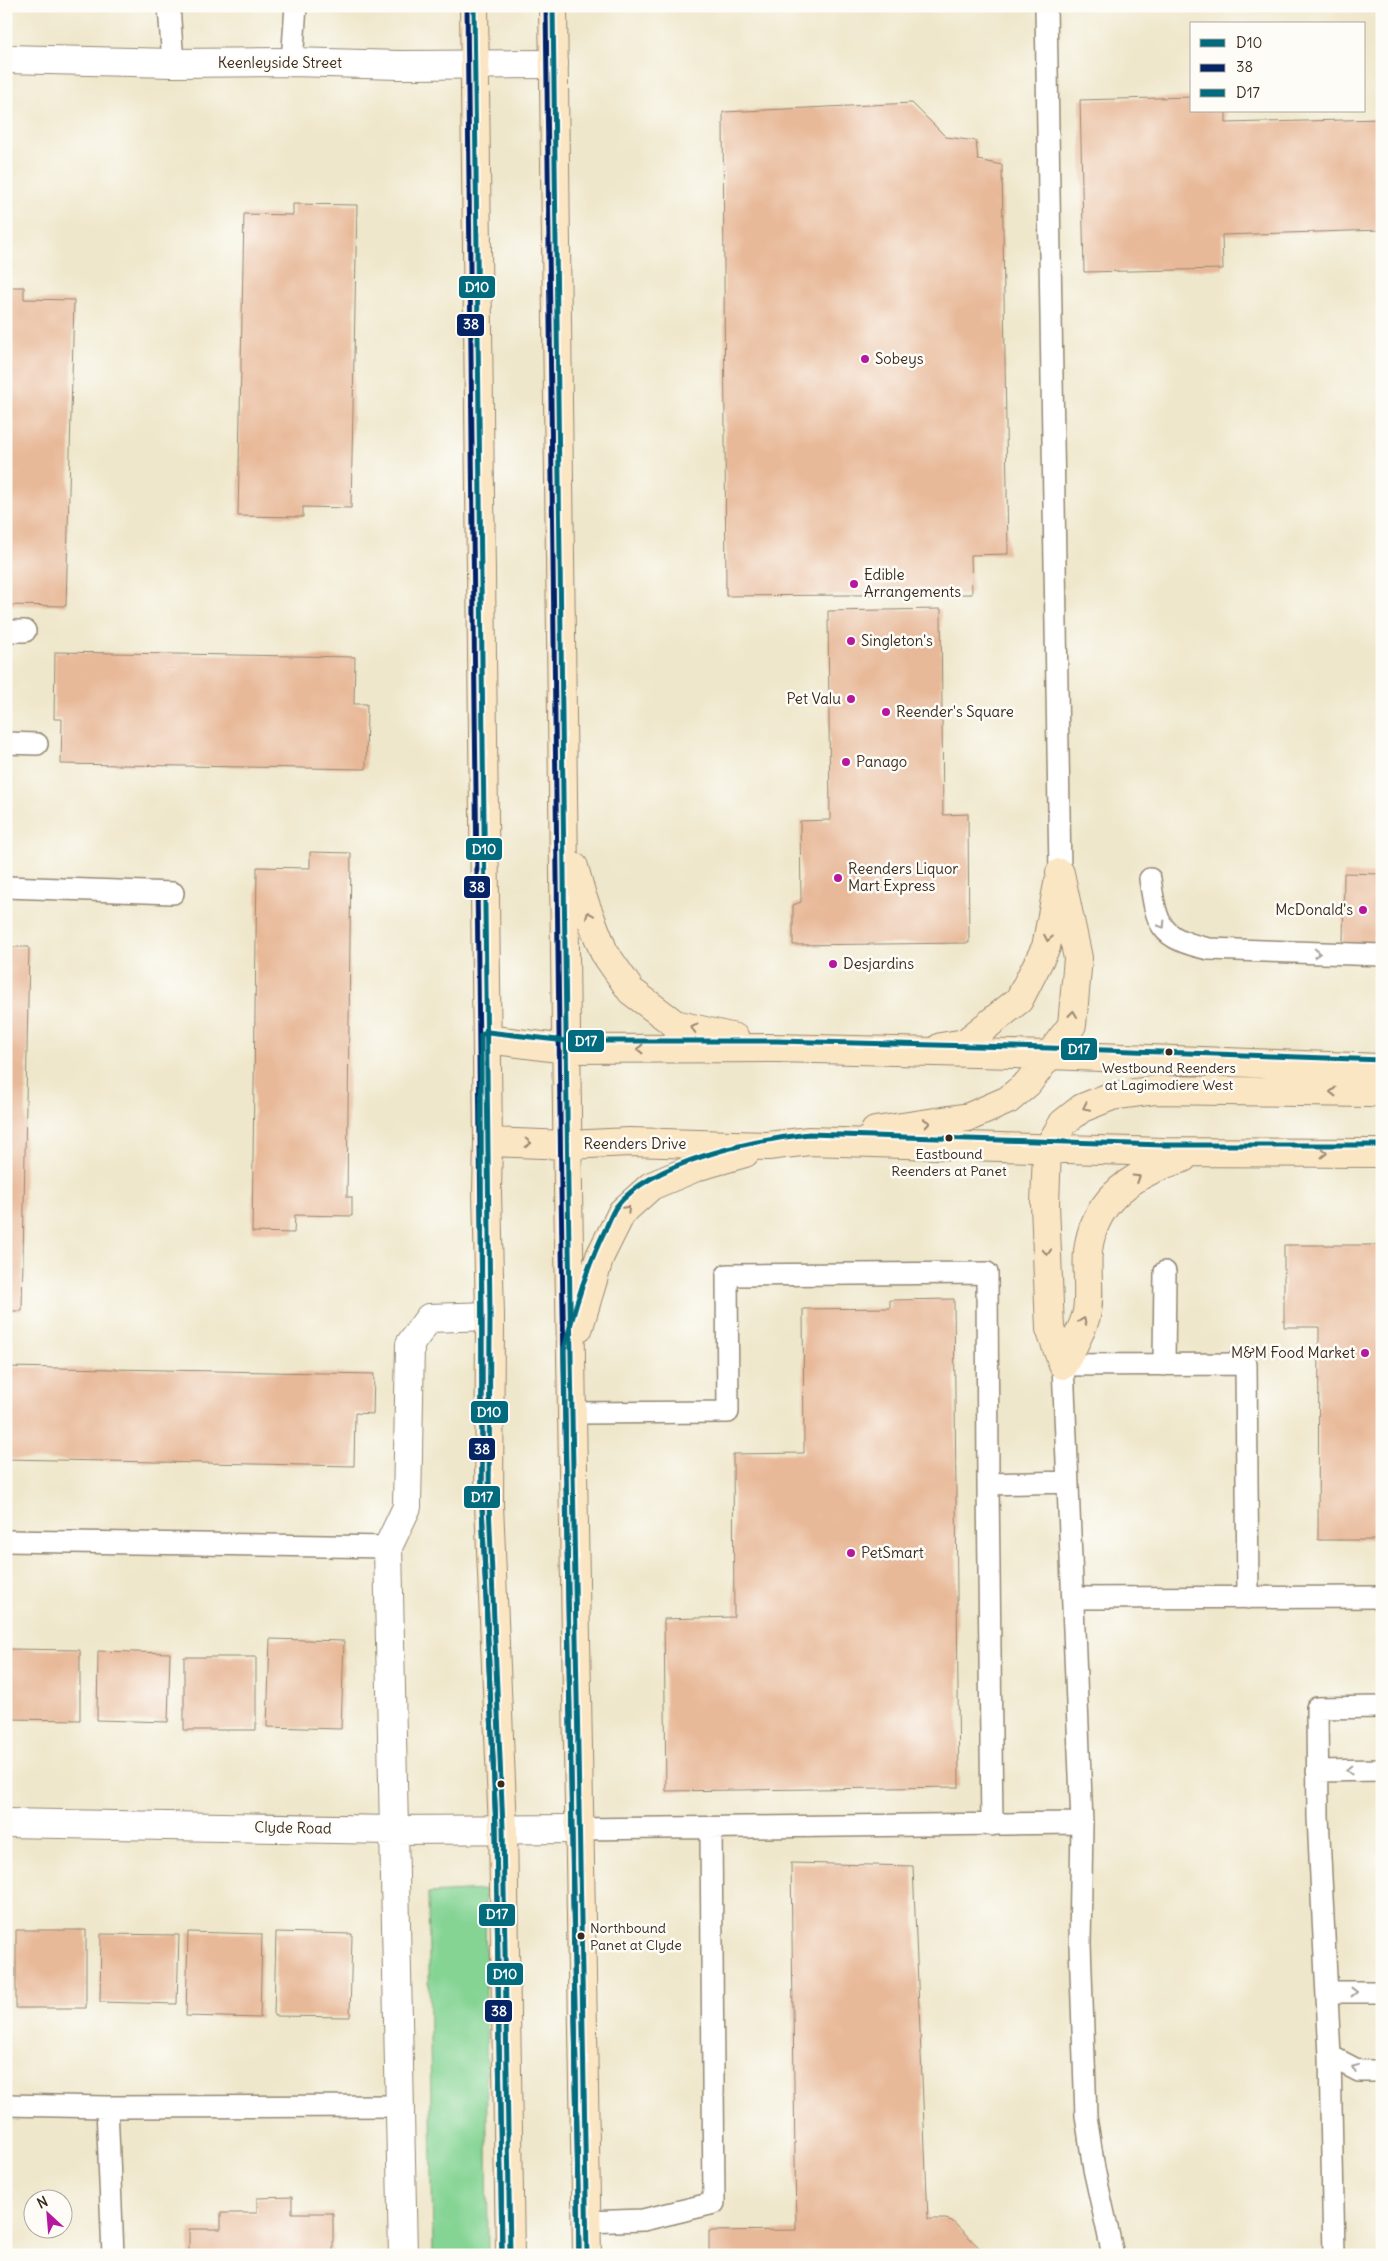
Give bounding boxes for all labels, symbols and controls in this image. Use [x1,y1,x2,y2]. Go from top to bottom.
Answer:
legend [1190,22,1366,112]
text: D10 [1236,33,1262,52]
street label: Keenleyside Street [218,53,342,72]
text: 38 [1236,57,1253,76]
text: D17 [1236,83,1260,102]
line badge: D10 [458,275,496,299]
text: D10 [465,278,489,296]
line badge: 38 [456,313,485,337]
text: 38 [463,315,479,333]
place label: Sobeys [875,349,924,368]
marker: Sobeys [859,353,871,365]
place label: Edible Arrangements [864,565,961,601]
marker: Edible Arrangements [848,578,860,590]
place label: Singleton's [861,631,933,650]
marker: Singleton's [845,635,857,647]
place label: Pet Valu [786,689,841,708]
marker: Pet Valu [845,693,857,705]
place label: Reender's Square [896,702,1014,721]
marker: Reender's Square [880,706,892,718]
place label: Panago [856,752,907,771]
marker: Panago [840,756,852,768]
line badge: D10 [465,837,503,861]
text: D10 [472,840,496,858]
place label: Reenders Liquor Mart Express [848,859,958,895]
marker: Reenders Liquor Mart Express [832,872,844,884]
line badge: 38 [463,875,491,899]
text: 38 [469,878,485,896]
place label: McDonald's [1275,900,1353,919]
marker: McDonald's [1357,904,1369,916]
one-way arrow [585,911,595,919]
one-way arrow [1156,920,1165,929]
one-way arrow [1043,933,1053,942]
one-way arrow [1313,947,1321,958]
place label: Desjardins [843,954,914,973]
marker: Desjardins [827,958,839,970]
one-way arrow [1067,1010,1078,1018]
one-way arrow [691,1024,699,1034]
line badge: D17 [567,1029,605,1053]
text: D17 [575,1032,597,1050]
line badge: D17 [1060,1037,1098,1061]
text: D17 [1068,1040,1090,1058]
one-way arrow [635,1044,643,1054]
marker: Westbound Reenders at Lagimodiere West [1164,1047,1174,1057]
place label: Westbound Reenders at Lagimodiere West [1102,1059,1236,1094]
one-way arrow [1329,1087,1337,1097]
one-way arrow [1082,1101,1091,1111]
one-way arrow [922,1119,931,1129]
marker: Eastbound Reenders at Panet [944,1133,954,1143]
street label: Reenders Drive [584,1134,686,1153]
one-way arrow [524,1138,532,1149]
place label: Eastbound Reenders at Panet [891,1145,1007,1180]
one-way arrow [1320,1148,1328,1158]
one-way arrow [1132,1174,1141,1184]
one-way arrow [621,1206,630,1215]
one-way arrow [1042,1249,1053,1257]
one-way arrow [1077,1317,1087,1326]
place label: M&M Food Market [1231,1343,1355,1362]
marker: M&M Food Market [1359,1347,1371,1359]
line badge: D10 [470,1400,509,1424]
text: D10 [477,1403,501,1421]
line badge: 38 [468,1437,496,1461]
text: 38 [474,1440,490,1458]
line badge: D17 [463,1485,501,1509]
text: D17 [471,1488,493,1506]
place label: PetSmart [861,1543,924,1562]
marker: PetSmart [845,1547,857,1559]
one-way arrow [1345,1765,1353,1776]
unlabelled marker [496,1779,506,1789]
street label: Clyde Road [254,1817,332,1838]
line badge: D17 [478,1903,516,1927]
text: D17 [486,1905,508,1923]
place label: Northbound Panet at Clyde [590,1919,682,1954]
marker: Northbound Panet at Clyde [576,1931,586,1941]
line badge: D10 [486,1962,524,1986]
text: D10 [493,1965,517,1983]
one-way arrow [1350,1987,1358,1997]
line badge: 38 [484,1999,513,2023]
text: 38 [491,2002,507,2020]
one-way arrow [1351,2064,1359,2074]
north arrow [22,2188,72,2238]
text: N [34,2192,51,2213]

